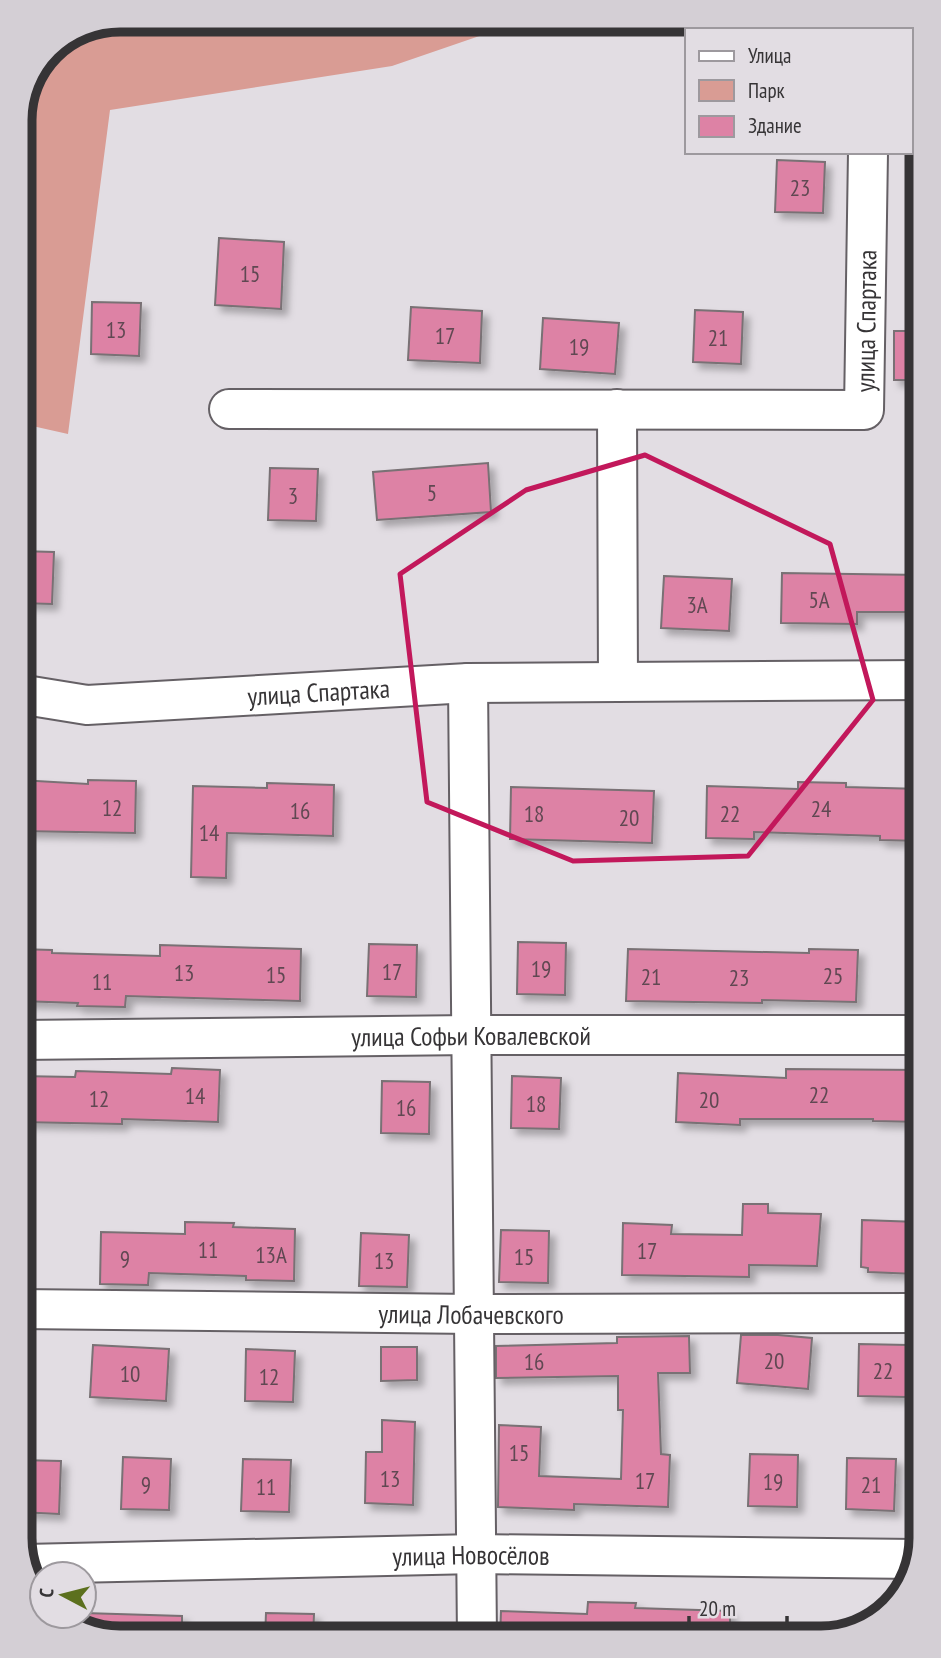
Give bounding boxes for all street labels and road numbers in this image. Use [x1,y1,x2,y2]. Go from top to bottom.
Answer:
street label: улица Спартака [848,249,883,393]
street label: улица Спартака [247,671,391,712]
street label: улица Софьи Ковалевской [351,1018,591,1053]
street label: улица Лобачевского [378,1296,564,1331]
street label: улица Новосёлов [392,1537,550,1572]

